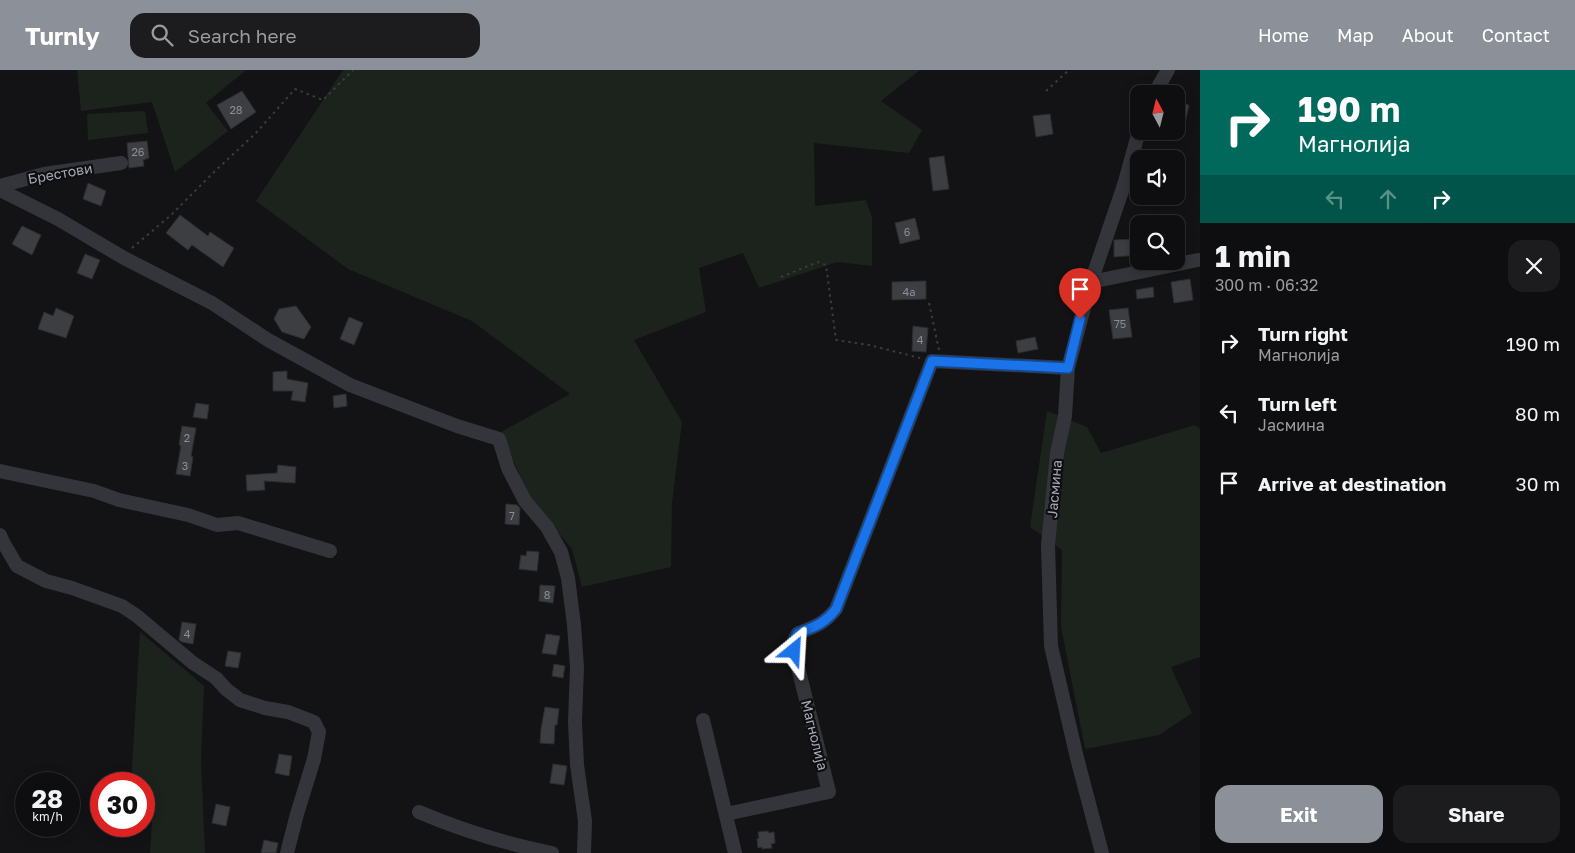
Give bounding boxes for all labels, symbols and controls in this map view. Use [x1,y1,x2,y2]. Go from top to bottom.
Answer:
search box [130,13,480,58]
text: Turnly [25,21,100,50]
icon: search [148,21,176,49]
text: Search here [188,24,297,47]
text: Home [1258,24,1309,46]
text: Map [1337,24,1374,46]
text: About [1402,24,1454,46]
text: Contact [1482,24,1550,46]
north arrow [1130,85,1185,140]
map controls [1130,85,1185,270]
text: 190 m [1298,88,1400,130]
icon: right [1215,90,1280,155]
house number: 28 [229,103,243,116]
text: Магнолија [1298,130,1411,157]
house number: 26 [131,145,145,158]
button: sound [1130,150,1185,205]
street label: Брестови [26,159,94,187]
icon: left [1321,185,1349,213]
icon: ahead [1374,185,1402,213]
icon: right [1427,185,1455,213]
button: search [1130,215,1185,270]
house number: 6 [904,225,911,238]
text: 1 min [1215,238,1291,274]
button: close [1508,240,1560,292]
pin [1059,268,1101,319]
icon: arrive [1066,275,1094,303]
text: 300 m · 06:32 [1215,275,1318,295]
house number: 4a [903,285,915,298]
house number: 75 [1114,317,1126,330]
text: Turn right [1258,322,1348,345]
icon: right [1215,329,1243,357]
text: 190 m [1506,332,1560,355]
house number: 4 [917,333,924,346]
text: Магнолија [1258,345,1340,365]
text: Turn left [1258,392,1337,415]
icon: left [1215,399,1243,427]
text: 80 m [1515,402,1560,425]
text: Јасмина [1258,415,1325,435]
house number: 2 [184,431,190,444]
house number: 3 [182,459,188,472]
street label: Јасмина [1043,459,1065,519]
icon: arrive [1215,469,1243,497]
text: Arrive at destination [1258,472,1446,495]
text: 30 m [1516,472,1560,495]
house number: 7 [509,509,515,522]
house number: 8 [544,588,551,601]
position arrow [767,624,819,676]
house number: 4 [184,627,191,640]
street label: Магнолија [798,698,832,772]
speed limit sign: 30 [90,772,155,837]
text: 28 [32,783,63,814]
button: Exit [1215,785,1383,843]
button: Share [1393,785,1560,843]
text: km/h [32,809,63,824]

